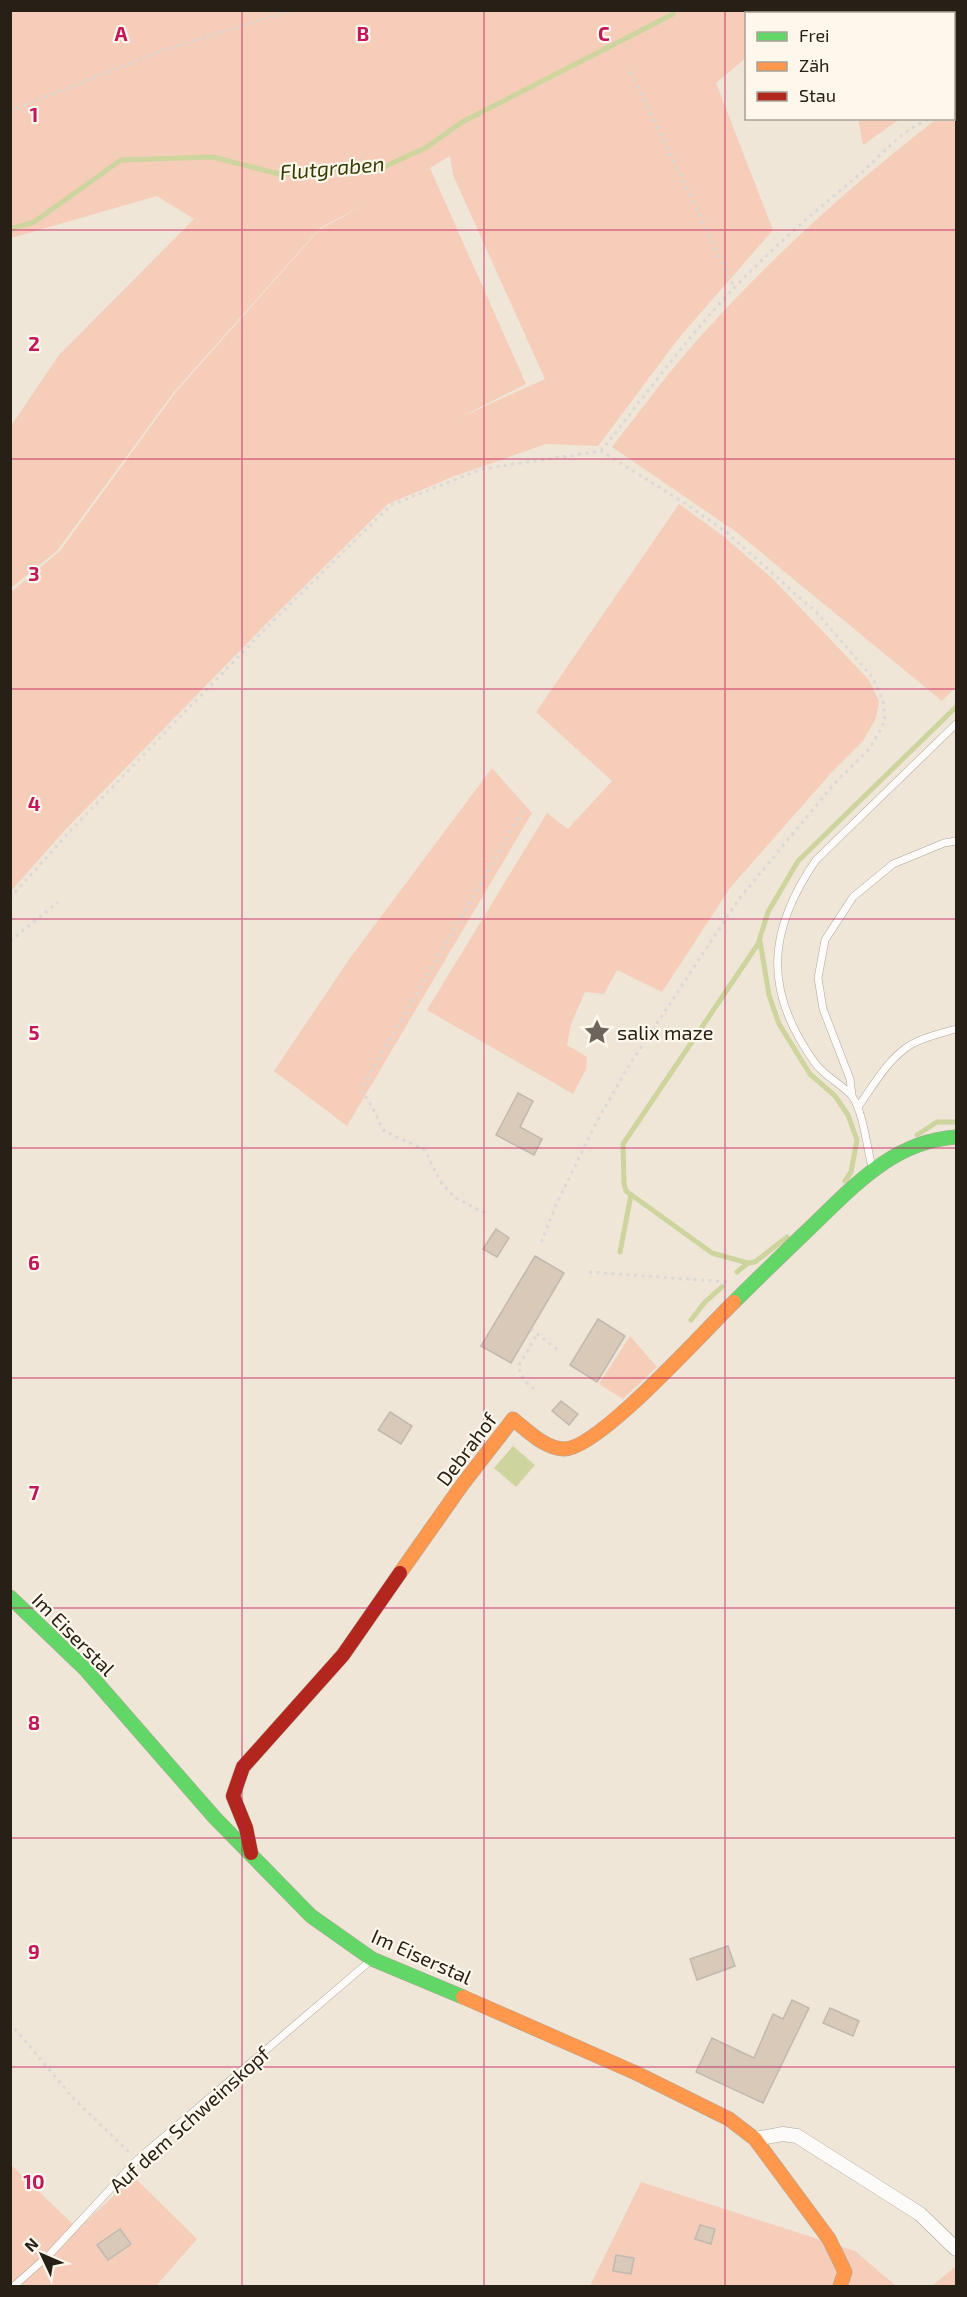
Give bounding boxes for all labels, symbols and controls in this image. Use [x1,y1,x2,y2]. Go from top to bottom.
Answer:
legend [745,12,955,120]
text: A [114,21,128,45]
text: B [357,21,369,45]
text: C [598,21,610,45]
text: Frei [799,24,830,46]
text: Zäh [799,54,830,76]
text: Stau [799,84,836,106]
text: 1 [30,102,38,126]
water label: Flutgraben [279,150,385,184]
text: 2 [28,331,40,355]
text: 3 [28,561,40,585]
text: 4 [28,791,41,815]
place icon: salix maze [582,1017,612,1047]
text: 5 [28,1020,40,1044]
place label: salix maze [617,1020,713,1044]
text: 6 [28,1250,40,1274]
street label: Debrahof [431,1408,501,1490]
text: 7 [29,1480,40,1504]
street label: Im Eiserstal [28,1588,120,1680]
text: 8 [28,1710,40,1734]
street label: Im Eiserstal [368,1923,476,1989]
text: 9 [28,1939,40,1963]
street label: Auf dem Schweinskopf [104,2041,274,2197]
text: 10 [23,2169,45,2193]
north arrow [12,2225,72,2285]
text: N [20,2233,42,2255]

